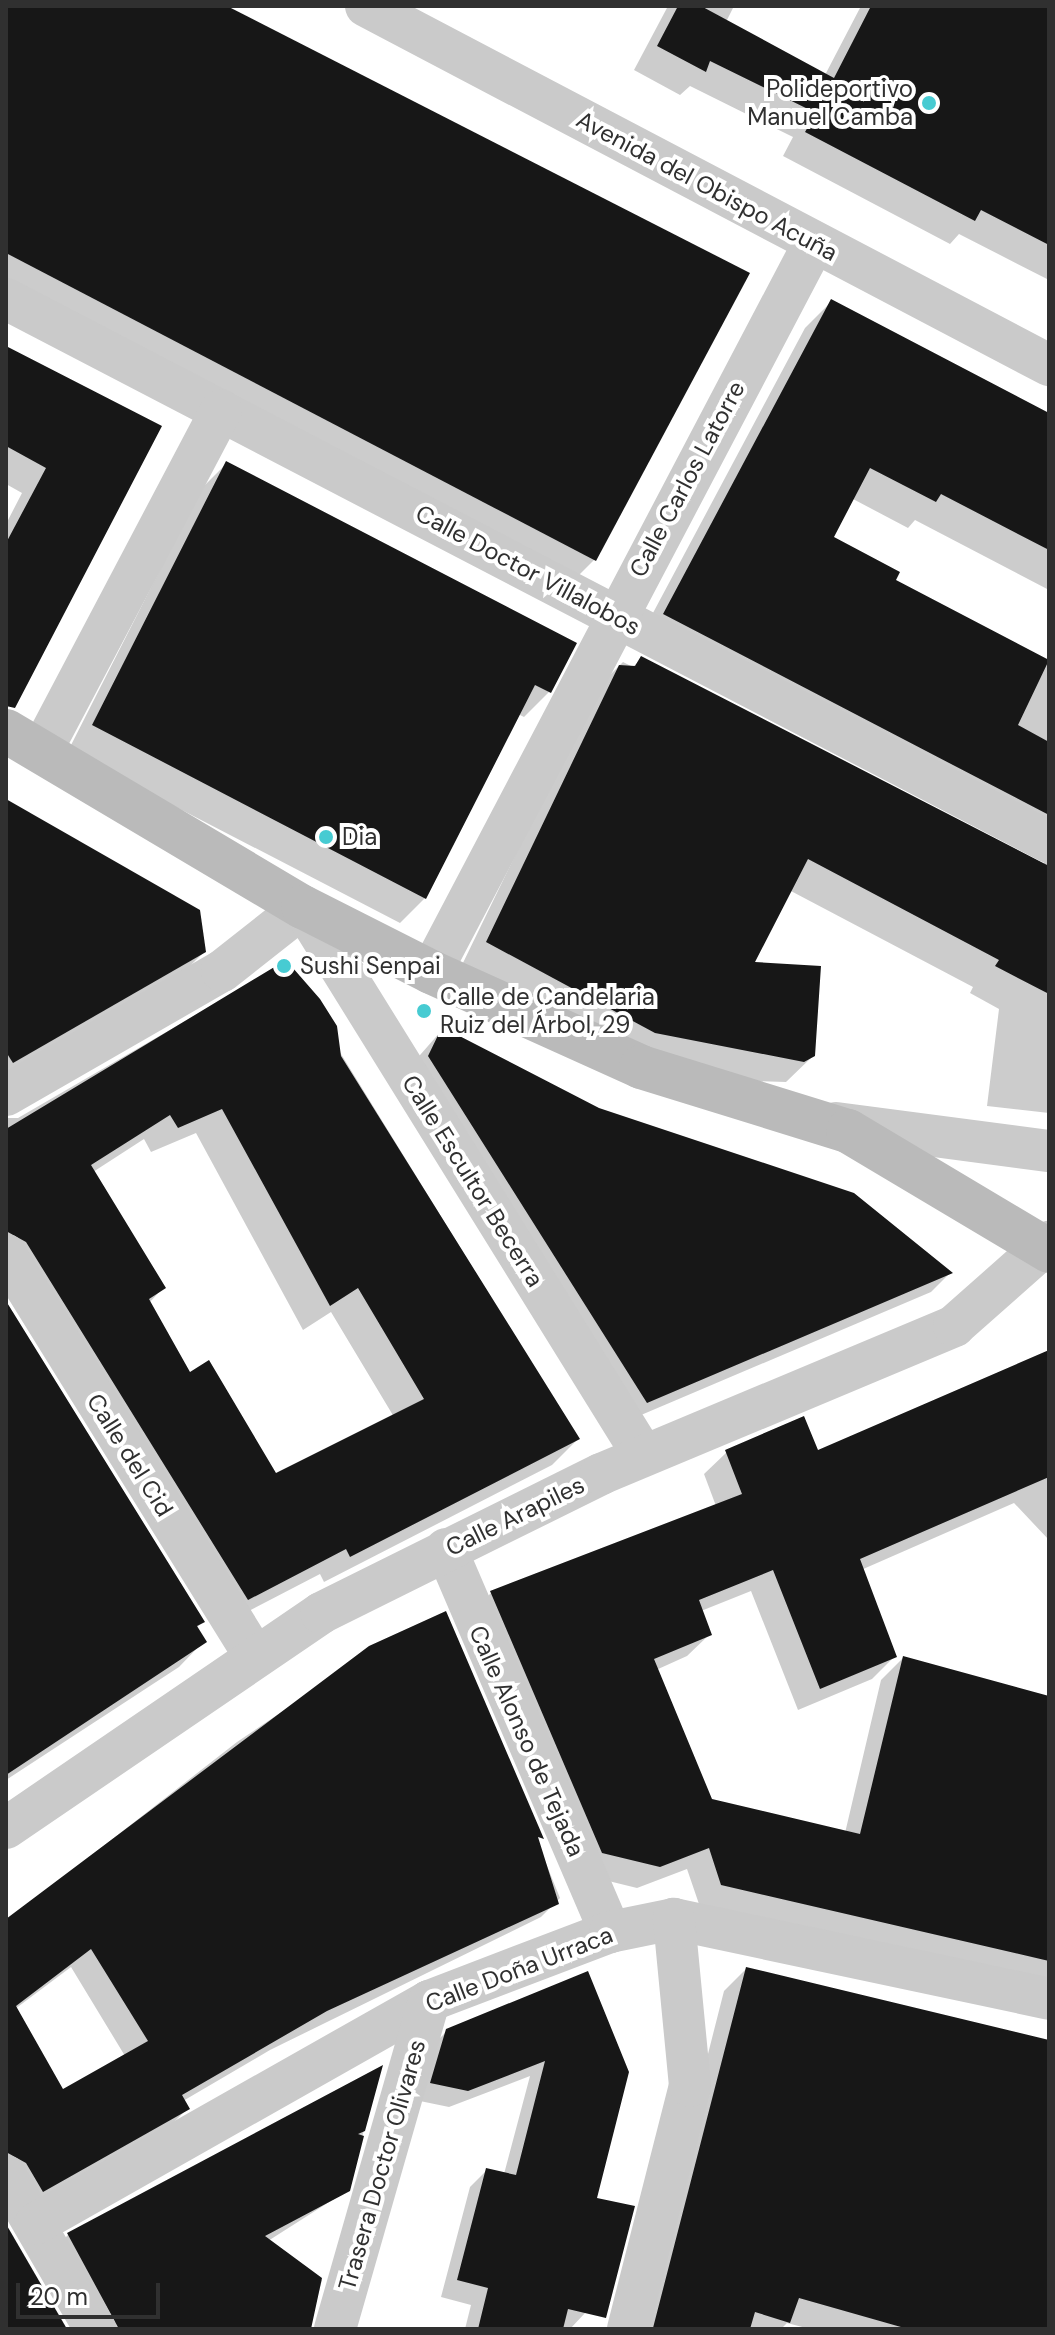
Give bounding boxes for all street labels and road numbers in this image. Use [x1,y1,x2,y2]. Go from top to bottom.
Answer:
street label: Avenida del Obispo Acuña [572,105,842,267]
street label: Calle Carlos Latorre [623,376,751,582]
street label: Calle Doctor Villalobos [411,499,645,641]
street label: Calle Escultor Becerra [396,1070,550,1292]
street label: Calle del Cid [81,1388,179,1522]
street label: Calle Arapiles [441,1470,589,1562]
street label: Calle Alonso de Tejada [463,1621,591,1861]
street label: Calle Doña Urraca [421,1920,617,2018]
street label: Trasera Doctor Olivares [332,2036,432,2294]

